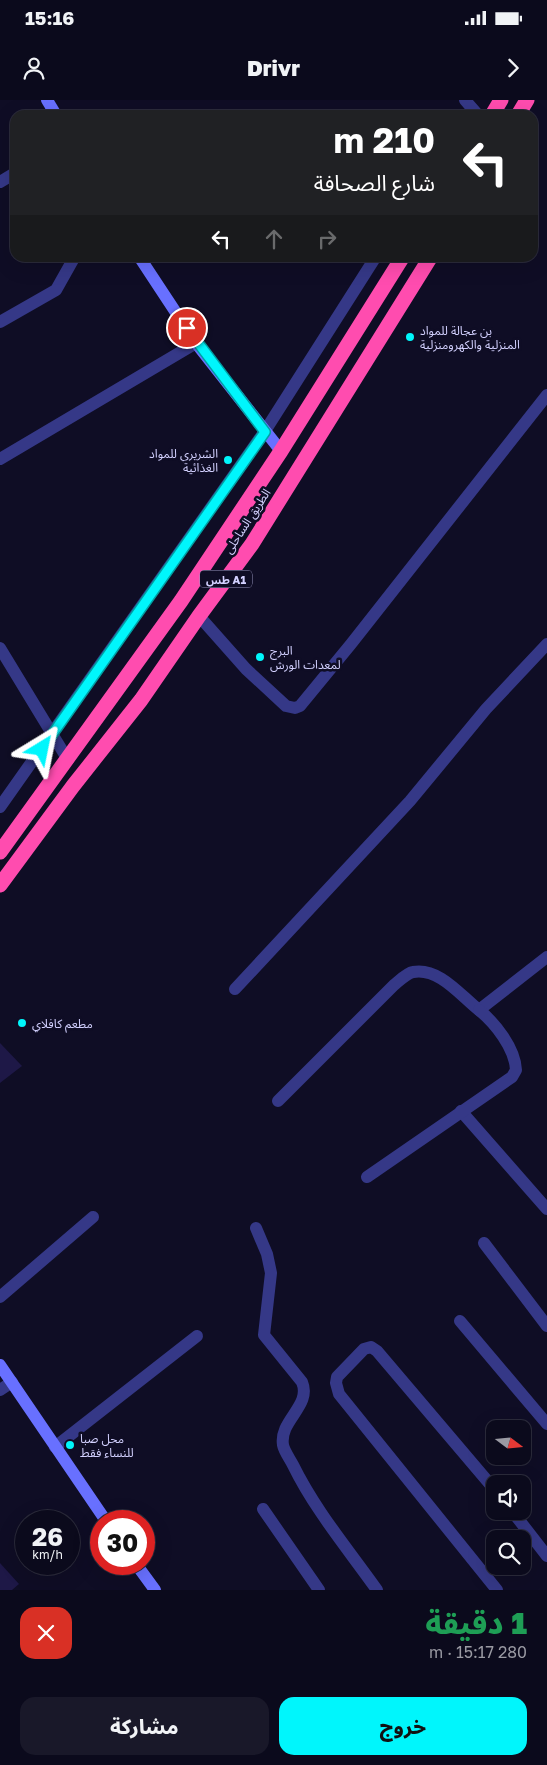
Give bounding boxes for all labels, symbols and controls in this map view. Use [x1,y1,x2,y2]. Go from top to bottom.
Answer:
text: 15:16 [25,6,74,29]
icon: person [20,54,48,82]
text: Drivr [247,54,300,81]
icon: forward [499,54,527,82]
text: 210 m [333,119,435,161]
icon: left [453,130,518,195]
text: شارع الصحافة [314,169,435,196]
icon: left [207,225,235,253]
icon: ahead [260,225,288,253]
icon: right [313,225,341,253]
pin [166,307,208,349]
icon: arrive [173,314,201,342]
place label: بن عجالة للمواد المنزلية والكهرومنزلية [420,323,520,352]
marker: بن عجالة للمواد المنزلية والكهرومنزلية [404,331,416,343]
place label: الشريري للمواد الغذائية [149,446,218,475]
marker: الشريري للمواد الغذائية [222,454,234,466]
street label: الطريق الساحلى [220,486,274,557]
road number: طس A1 [200,570,252,588]
place label: البرج لمعدات الورش [270,643,341,672]
marker: البرج لمعدات الورش [254,651,266,663]
position arrow [15,722,67,774]
place label: مطعم كافلاي [32,1016,93,1033]
marker: مطعم كافلاي [16,1017,28,1029]
north arrow [486,1420,531,1465]
map controls [486,1420,531,1575]
place label: محل صبا للنساء فقط [80,1431,134,1460]
marker: محل صبا للنساء فقط [64,1439,76,1451]
button: sound [486,1475,531,1520]
speed limit sign: 30 [90,1510,155,1575]
text: 26 [32,1521,63,1552]
button: search [486,1530,531,1575]
text: km/h [32,1547,63,1562]
text: 1 دقيقة [425,1605,527,1641]
button: close [20,1607,72,1659]
text: 280 m · 15:17 [429,1642,527,1662]
button: مشاركة [20,1697,269,1755]
button: خروج [279,1697,527,1755]

